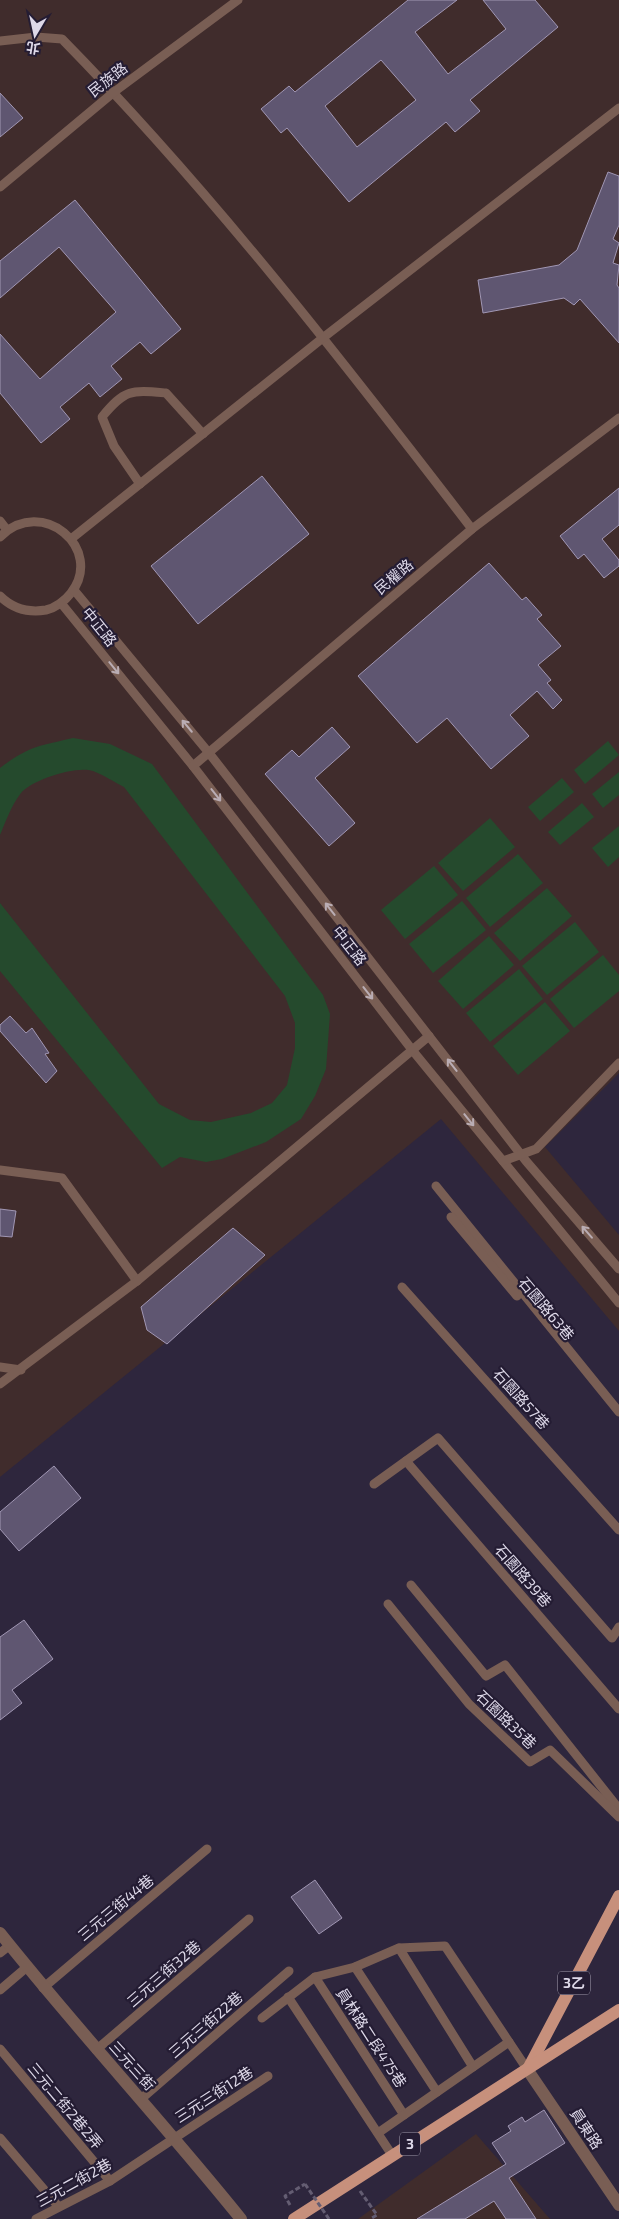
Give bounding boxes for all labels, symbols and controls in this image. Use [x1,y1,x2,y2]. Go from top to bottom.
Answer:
north arrow [10,10,60,60]
text: 北 [25,39,41,58]
street label: 民族路 [84,58,131,100]
street label: 民權路 [370,555,416,598]
street label: 中正路 [79,603,121,650]
one-way arrow [109,661,120,674]
one-way arrow [181,720,192,733]
one-way arrow [210,788,221,801]
one-way arrow [325,903,336,916]
street label: 中正路 [329,922,371,969]
one-way arrow [363,986,374,999]
one-way arrow [446,1059,457,1072]
one-way arrow [464,1113,475,1126]
one-way arrow [582,1226,593,1239]
street label: 石園路63巷 [515,1273,578,1344]
street label: 石園路57巷 [490,1364,554,1432]
street label: 石園路39巷 [492,1540,556,1610]
street label: 石園路35巷 [473,1686,540,1752]
street label: 三元三街44巷 [74,1870,157,1944]
street label: 三元三街32巷 [123,1936,204,2010]
road number: 3乙 [558,1972,590,1995]
street label: 員林路二段475巷 [333,1984,411,2091]
street label: 三元三街22巷 [165,1987,246,2061]
street label: 三元三街 [106,2037,160,2094]
street label: 三元二街2巷2弄 [25,2059,107,2152]
street label: 三元三街12巷 [171,2062,256,2126]
street label: 員東路 [567,2105,607,2152]
road number: 3 [400,2132,420,2156]
street label: 三元二街2巷 [33,2154,114,2210]

